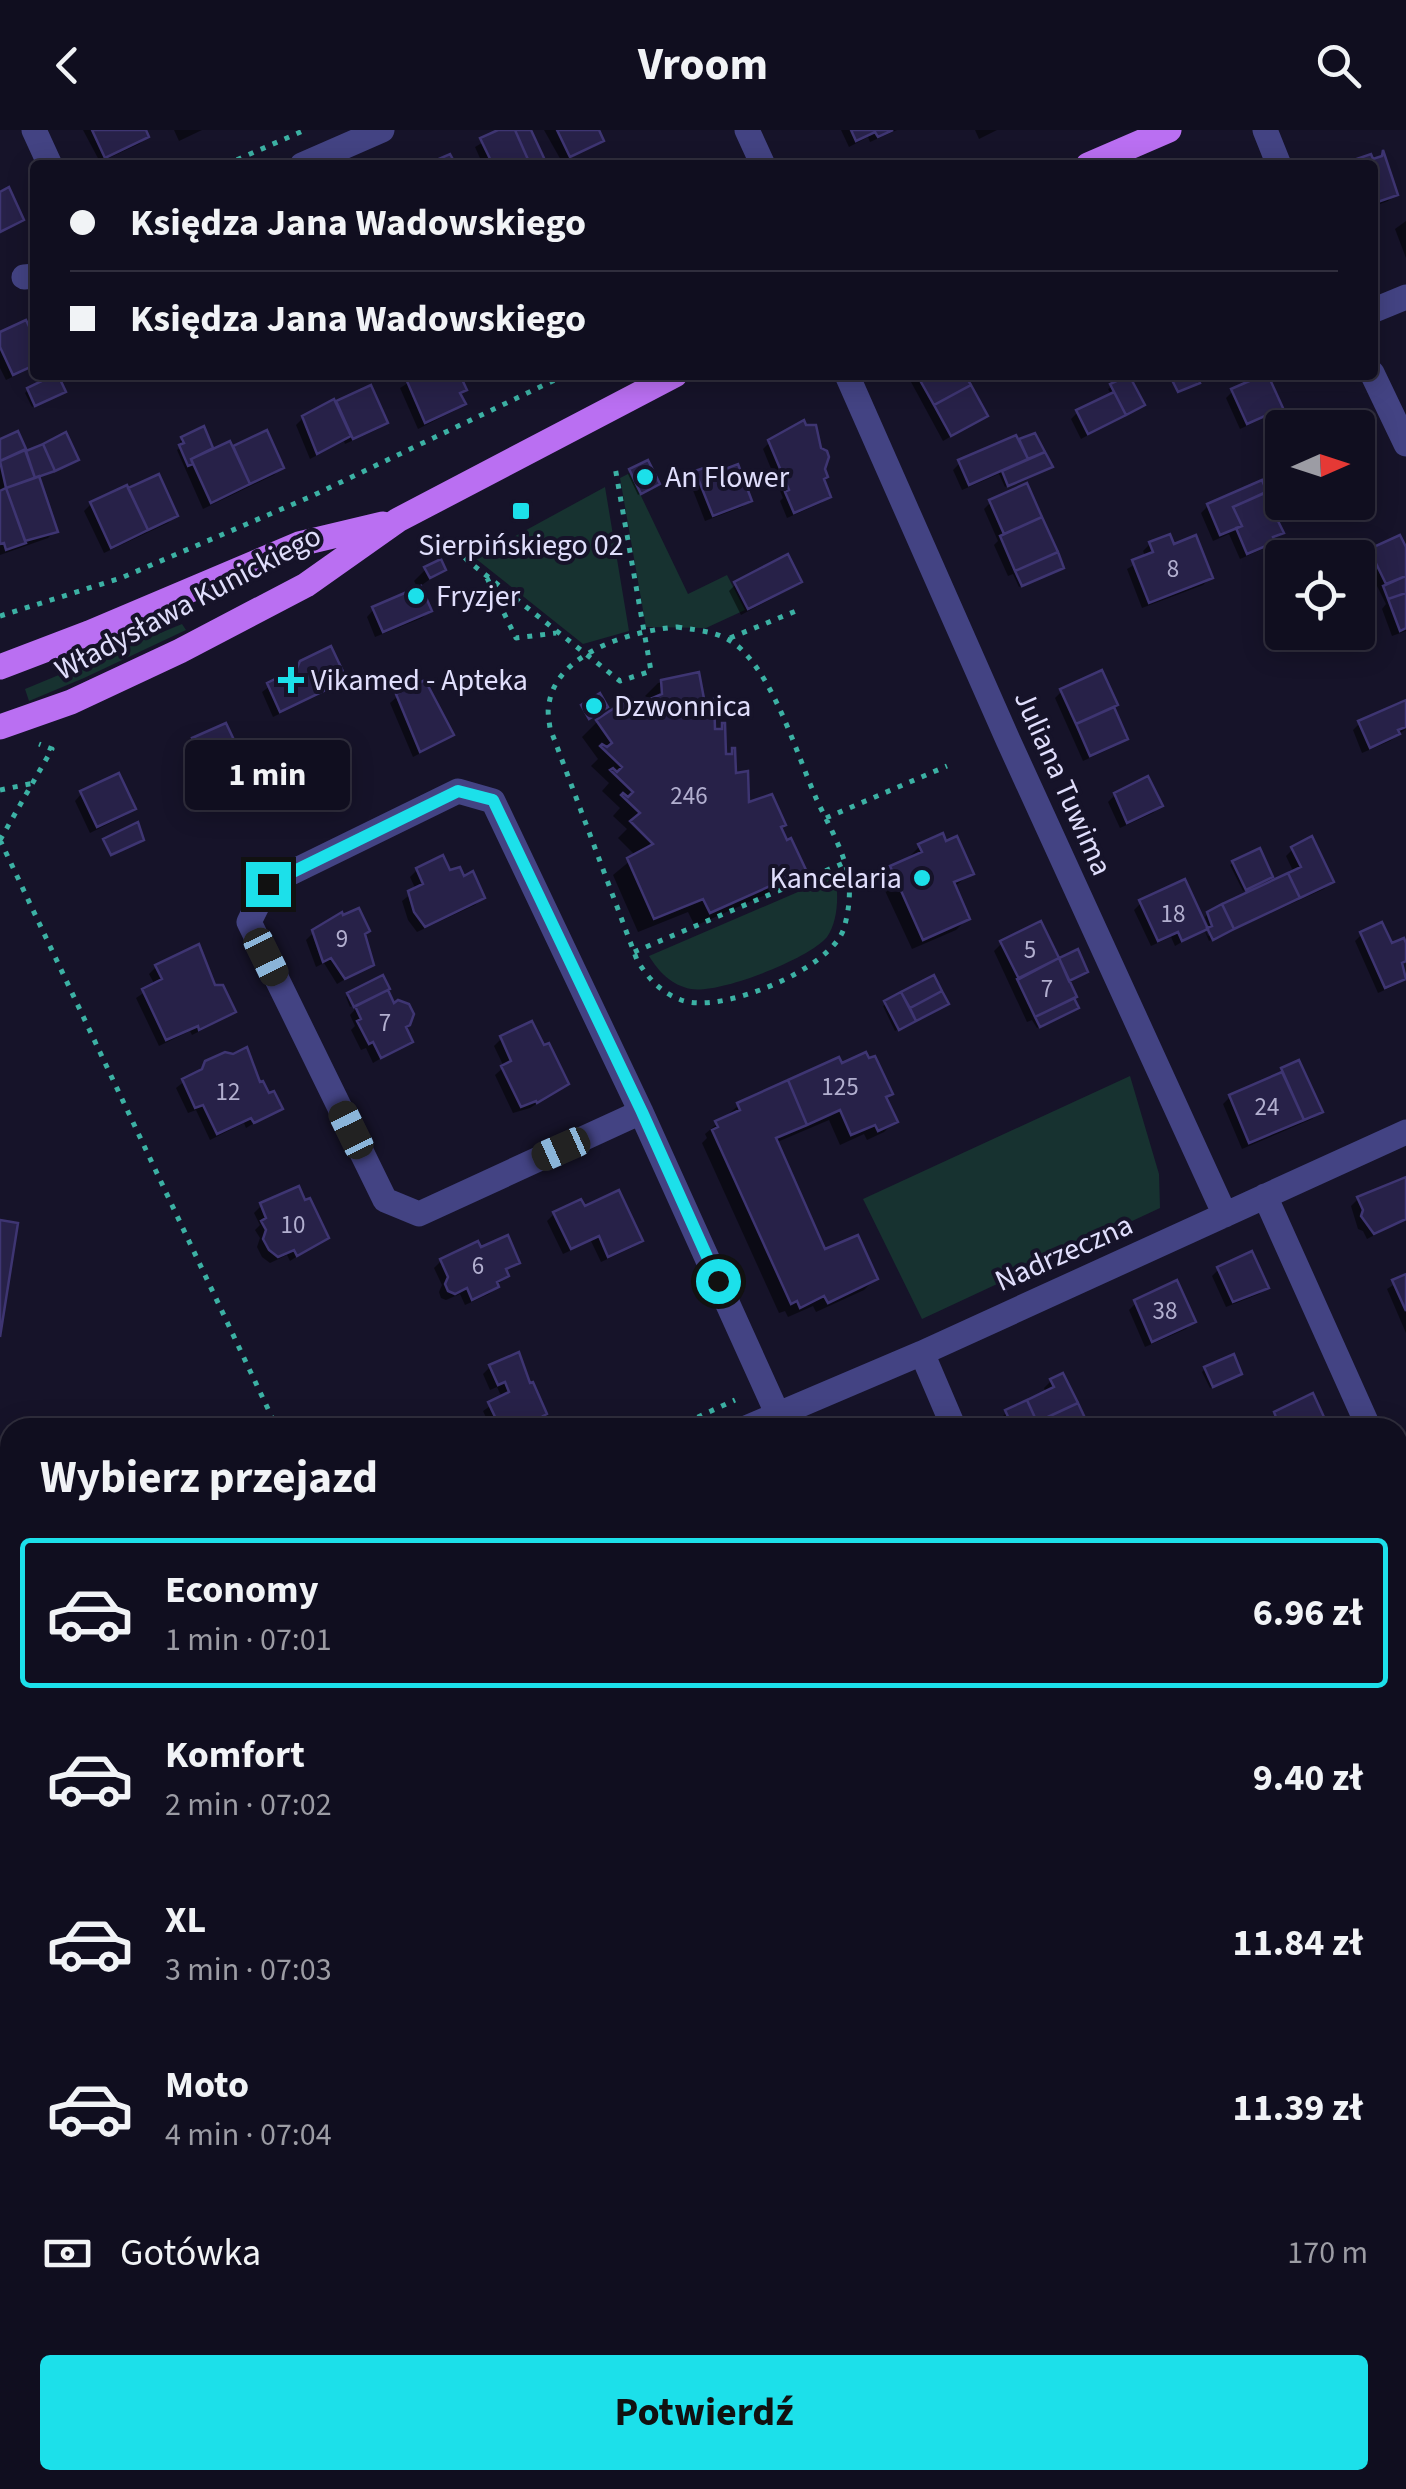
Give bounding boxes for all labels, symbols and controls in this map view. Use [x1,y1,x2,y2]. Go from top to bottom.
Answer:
text: Vroom [638,33,768,97]
icon: back [40,38,95,93]
icon: search [1311,38,1366,93]
text: Księdza Jana Wadowskiego [130,196,586,250]
text: Księdza Jana Wadowskiego [130,292,586,346]
north arrow [1265,410,1375,520]
map controls [1265,410,1375,650]
place label: An Flower [665,456,790,499]
marker: An Flower [634,466,656,488]
marker: Sierpińskiego 02 [510,500,532,522]
street label: Władysława Kunickiego [47,515,329,691]
place label: Sierpińskiego 02 [418,524,624,567]
button: locate [1265,540,1375,650]
house number: 8 [1167,551,1179,587]
place label: Fryzjer [436,575,521,618]
marker: Fryzjer [405,585,427,607]
place label: Vikamed - Apteka [311,659,528,702]
marker: Vikamed - Apteka [280,669,302,691]
street label: Juliana Tuwima [1003,684,1123,882]
place label: Dzwonnica [614,685,751,728]
marker: Dzwonnica [583,695,605,717]
callout: 1 min [186,739,350,809]
text: 1 min [229,752,306,798]
house number: 246 [670,778,708,814]
place label: Kancelaria [769,857,902,900]
route end [246,862,291,907]
marker: Kancelaria [911,867,933,889]
house number: 18 [1161,896,1185,932]
house number: 9 [336,921,348,957]
car [239,923,293,991]
house number: 5 [1024,932,1036,968]
house number: 7 [1041,971,1053,1007]
house number: 7 [379,1005,391,1041]
house number: 125 [821,1069,859,1105]
house number: 12 [216,1074,240,1110]
house number: 24 [1255,1089,1279,1125]
car [324,1096,378,1164]
car [527,1123,595,1175]
street label: Nadrzeczna [988,1204,1140,1302]
house number: 10 [281,1207,305,1243]
house number: 6 [472,1248,484,1284]
route start [696,1259,741,1304]
house number: 38 [1153,1293,1177,1329]
text: Wybierz przejazd [40,1446,378,1510]
text: Economy [165,1563,318,1617]
icon: car [45,1568,135,1658]
text: 6.96 zł [1253,1586,1363,1640]
text: 1 min · 07:01 [165,1617,332,1663]
text: Komfort [165,1728,305,1782]
icon: car [45,1733,135,1823]
text: 9.40 zł [1253,1751,1363,1805]
text: 2 min · 07:02 [165,1782,332,1828]
text: XL [165,1893,206,1947]
icon: car [45,1898,135,1988]
text: 11.84 zł [1233,1916,1363,1970]
text: 3 min · 07:03 [165,1947,332,1993]
text: Moto [165,2058,249,2112]
icon: car [45,2063,135,2153]
text: 11.39 zł [1233,2081,1363,2135]
text: 4 min · 07:04 [165,2112,332,2158]
icon: cash [40,2226,95,2281]
text: Gotówka [120,2226,261,2280]
text: 170 m [1287,2230,1368,2276]
button: Potwierdź [40,2355,1368,2470]

